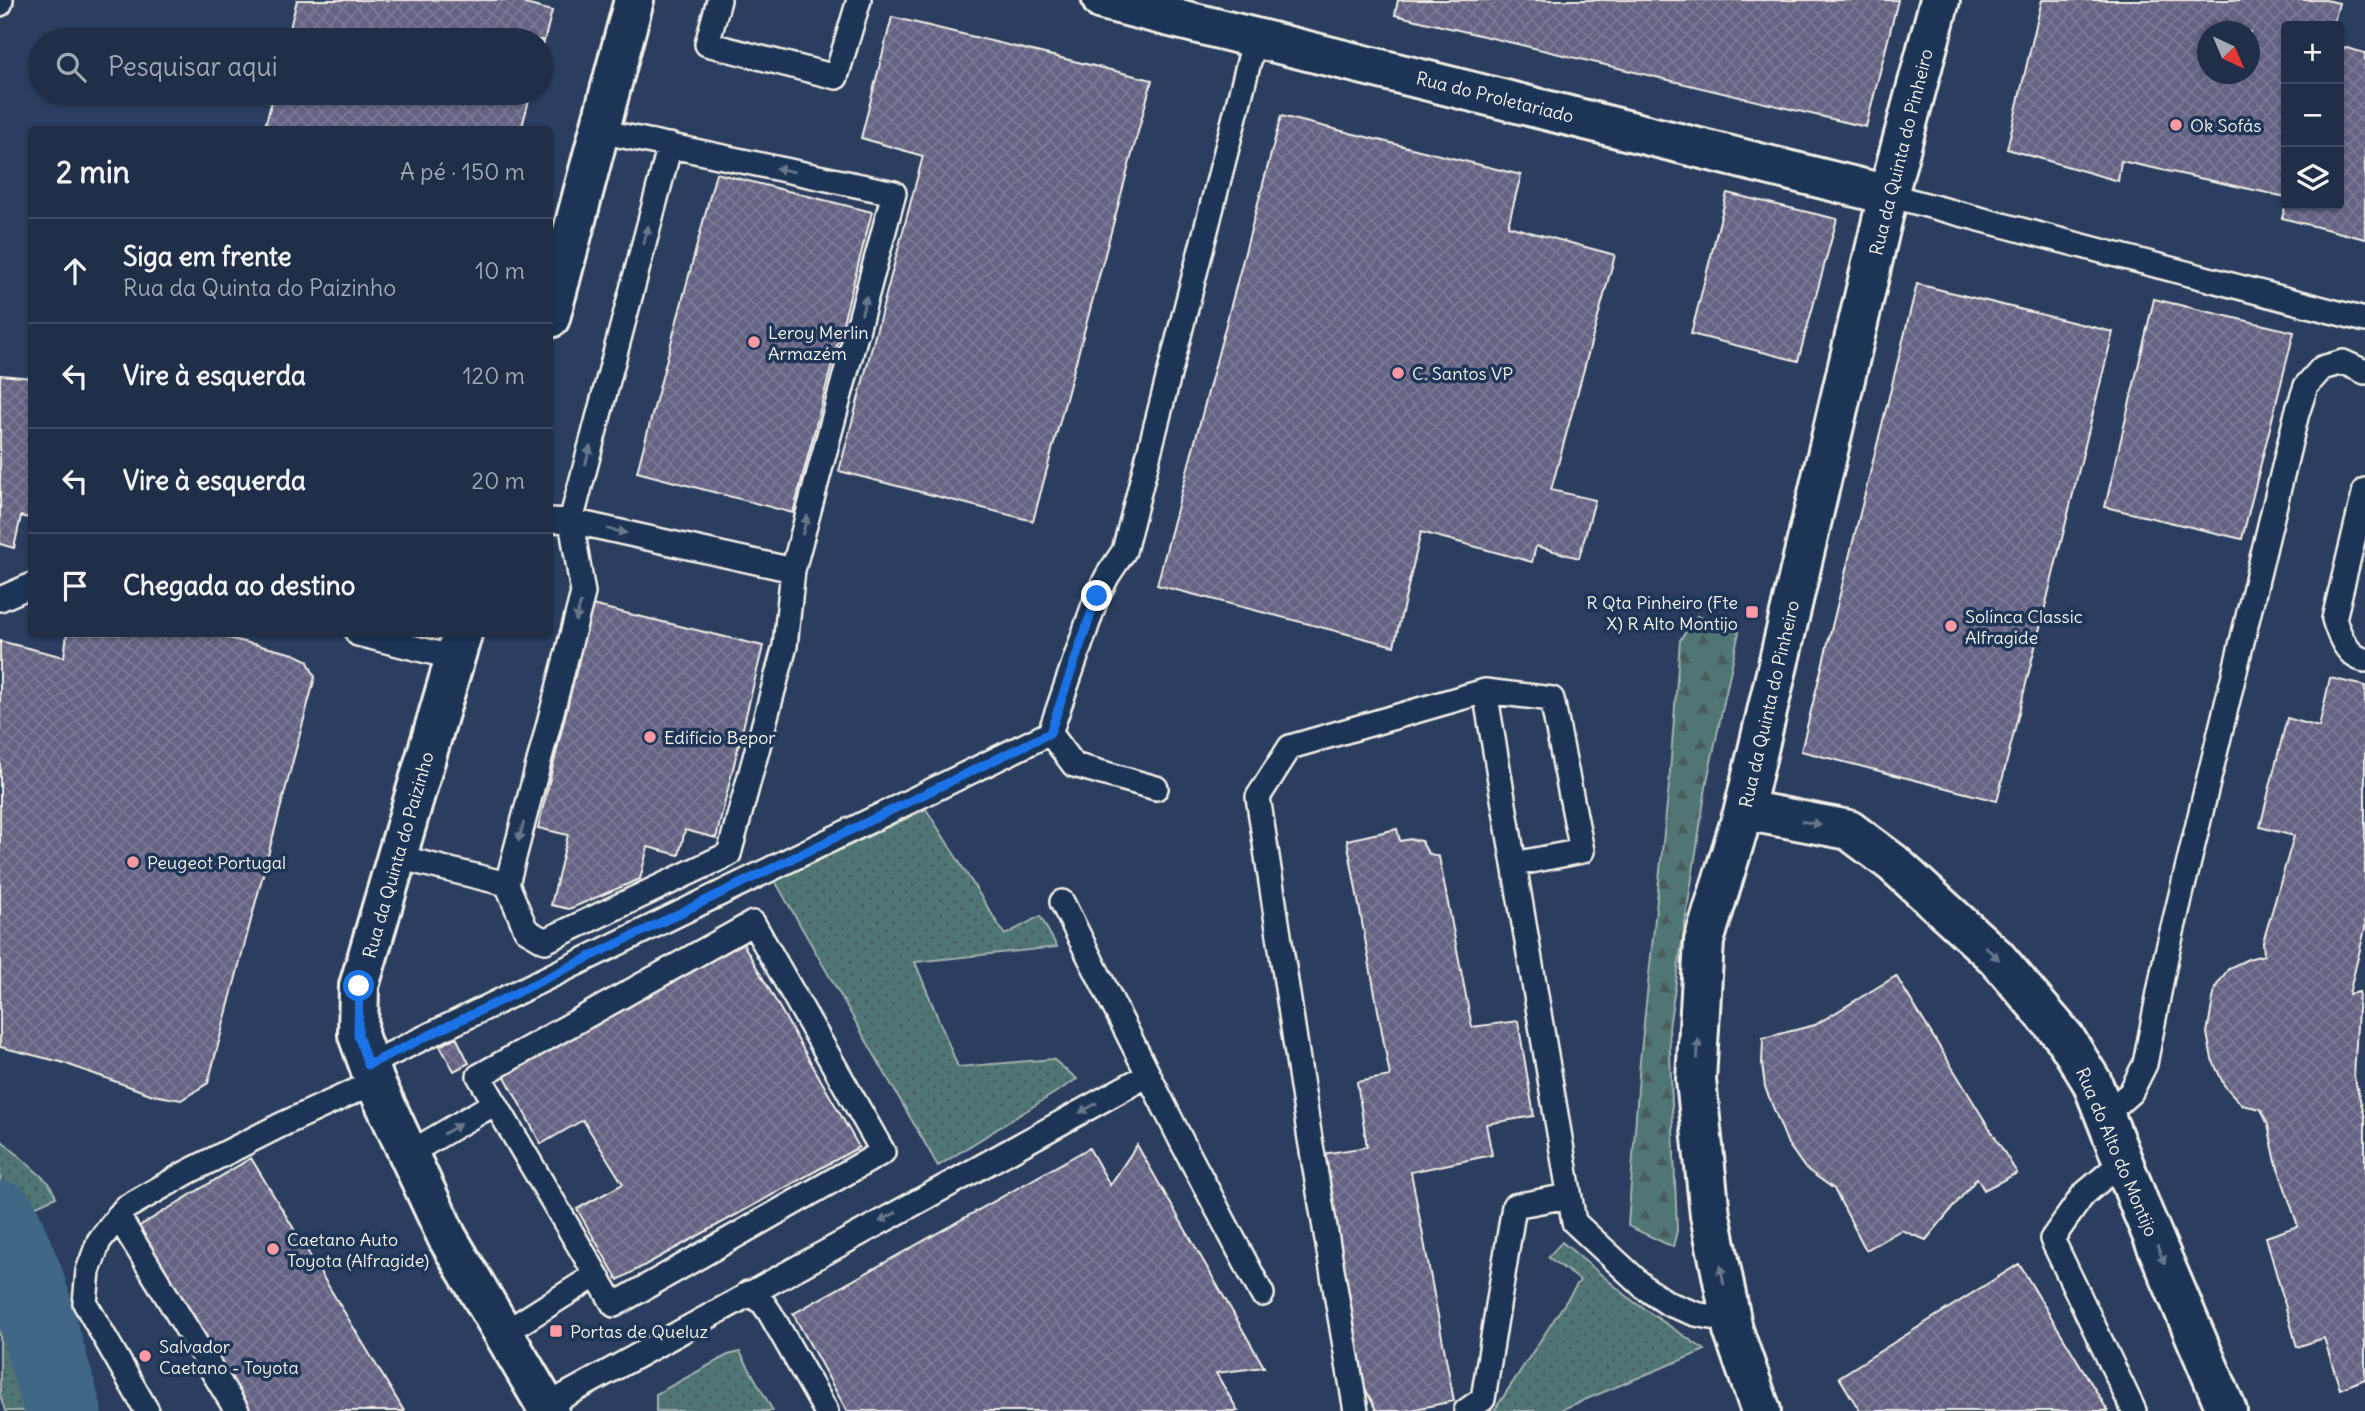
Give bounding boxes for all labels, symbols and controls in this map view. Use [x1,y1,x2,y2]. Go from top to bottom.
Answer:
north arrow [2197,21,2260,84]
map controls [2281,21,2344,210]
button: + [2281,21,2344,84]
search box [28,28,553,105]
street label: Rua da Quinta do Pinheiro [1864,46,1938,258]
icon: search [52,48,90,86]
text: Pesquisar aqui [108,50,277,83]
street label: Rua do Proletariado [1414,66,1576,128]
button: − [2281,84,2344,147]
place label: Ok Sofás [2190,114,2262,137]
marker: Ok Sofás [2168,117,2184,133]
button: layers [2281,147,2344,210]
text: 2 min [56,153,130,191]
text: A pé · 150 m [400,157,525,186]
one-way arrow [774,164,796,175]
one-way arrow [642,224,652,245]
text: Siga em frente [123,240,291,273]
icon: ahead [56,252,94,290]
text: 10 m [475,256,525,285]
text: Rua da Quinta do Paizinho [123,273,396,302]
one-way arrow [859,294,870,316]
place label: Leroy Merlin Armazém [768,321,869,365]
marker: Leroy Merlin Armazém [746,334,762,350]
icon: left [56,357,94,395]
text: Vire à esquerda [123,359,306,392]
text: 120 m [462,361,525,390]
place label: C. Santos VP [1412,362,1513,385]
marker: C. Santos VP [1390,365,1406,381]
one-way arrow [584,444,594,465]
icon: left [56,462,94,500]
text: Vire à esquerda [123,464,306,497]
text: 20 m [472,466,525,495]
one-way arrow [801,514,811,535]
one-way arrow [606,525,628,536]
icon: arrive [56,567,94,605]
text: Chegada ao destino [123,569,355,602]
route end [1081,580,1112,611]
place label: R Qta Pinheiro (Fte X) R Alto Montijo [1586,591,1738,635]
street label: Rua da Quinta do Pinheiro [1734,598,1804,810]
one-way arrow [572,601,583,623]
marker: R Qta Pinheiro (Fte X) R Alto Montijo [1744,604,1760,620]
place label: Solinca Classic Alfragide [1965,605,2083,649]
marker: Solinca Classic Alfragide [1943,618,1959,634]
place label: Edifício Bepor [664,726,776,749]
marker: Edifício Bepor [642,729,658,745]
street label: Rua da Quinta do Paizinho [357,749,439,961]
one-way arrow [1800,817,1822,828]
one-way arrow [515,822,525,843]
place label: Peugeot Portugal [147,851,286,874]
marker: Peugeot Portugal [125,854,141,870]
one-way arrow [1983,945,2000,962]
route start [343,970,374,1001]
one-way arrow [1692,1038,1703,1060]
street label: Rua do Alto do Montijo [2071,1064,2163,1240]
one-way arrow [1078,1102,1098,1113]
one-way arrow [442,1123,461,1135]
one-way arrow [878,1210,898,1222]
place label: Caetano Auto Toyota (Alfragide) [287,1228,429,1272]
marker: Caetano Auto Toyota (Alfragide) [265,1241,281,1257]
one-way arrow [2155,1245,2166,1266]
one-way arrow [1717,1264,1728,1286]
place label: Portas de Queluz [570,1320,708,1343]
marker: Portas de Queluz [548,1323,564,1339]
place label: Salvador Caetano - Toyota [159,1335,299,1379]
marker: Salvador Caetano - Toyota [137,1348,153,1364]

